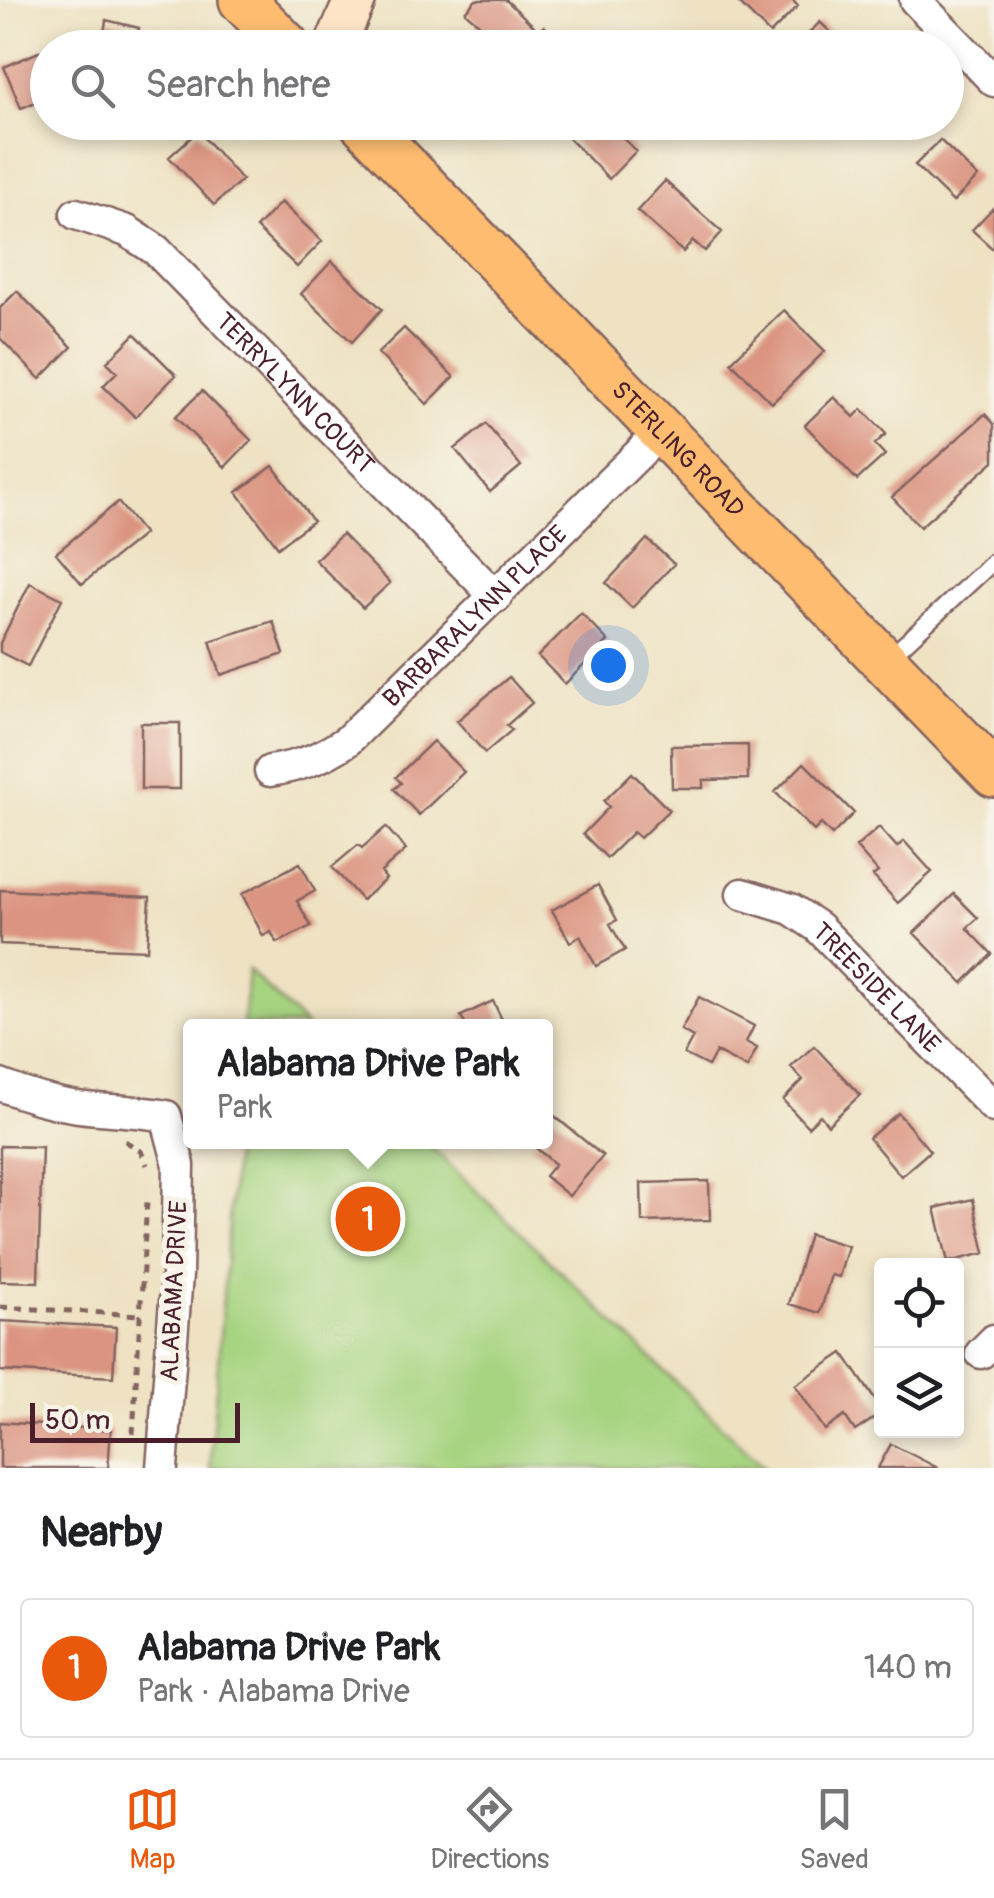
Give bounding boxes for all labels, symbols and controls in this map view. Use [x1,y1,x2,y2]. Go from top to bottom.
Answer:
search box [30,30,964,140]
icon: search [65,58,120,113]
text: Search here [145,61,331,109]
street label: TERRYLYNN COURT [209,306,380,481]
street label: STERLING ROAD [604,375,751,525]
street label: BARBARALYNN PLACE [377,519,574,714]
your location [583,640,634,691]
street label: TREESIDE LANE [805,917,947,1060]
popup [183,1019,553,1149]
text: Alabama Drive Park [216,1040,520,1088]
text: Park [216,1088,272,1128]
pin: 1 [336,1182,400,1256]
street label: ALABAMA DRIVE [154,1200,195,1382]
map controls [874,1258,964,1438]
button: locate [874,1258,964,1348]
button: layers [874,1348,964,1438]
scale bar [30,1398,240,1442]
text: 50 m [45,1403,110,1438]
text: Nearby [40,1507,162,1559]
text: Alabama Drive Park [137,1624,440,1672]
text: 1 [68,1648,81,1688]
text: 140 m [864,1648,952,1688]
text: Park · Alabama Drive [137,1672,410,1712]
tab: Map [125,1782,180,1877]
tab: Directions [430,1782,549,1877]
tab: Saved [799,1782,869,1877]

